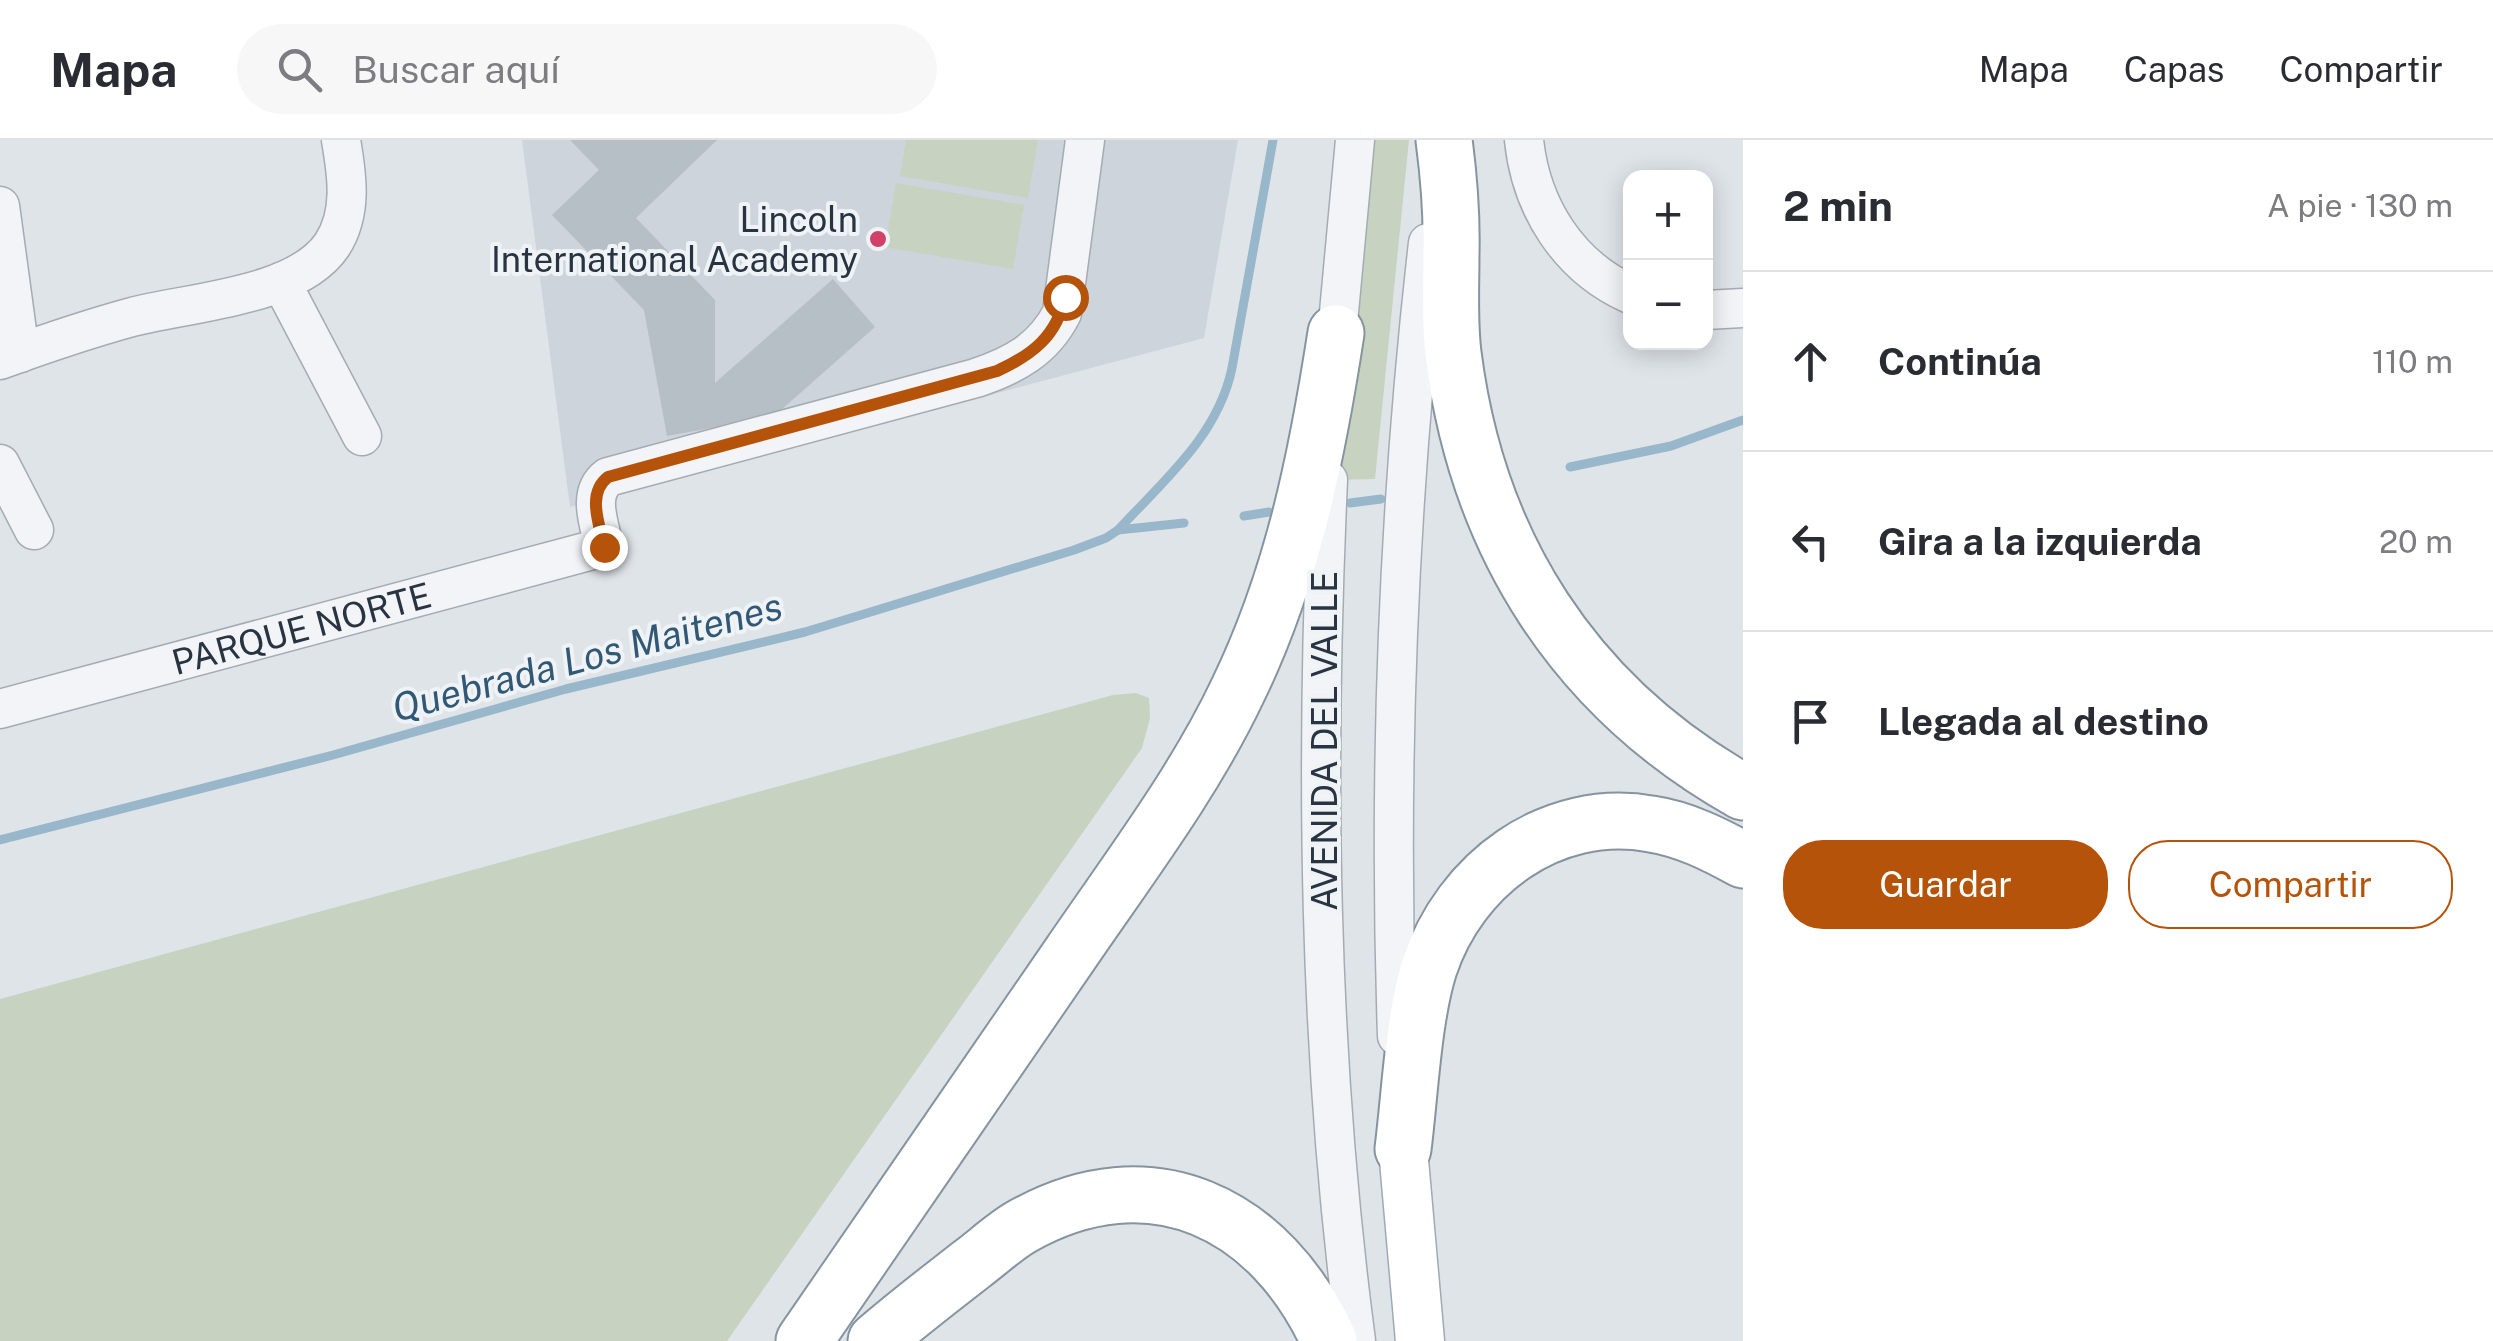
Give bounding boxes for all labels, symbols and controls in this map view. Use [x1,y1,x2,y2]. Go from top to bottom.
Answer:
search box [237,24,937,114]
text: Mapa [50,41,177,98]
icon: search [272,42,327,97]
text: Buscar aquí [352,47,560,92]
text: Mapa [1979,49,2069,90]
text: Capas [2124,49,2225,90]
text: Compartir [2280,49,2443,90]
map controls [1623,170,1713,350]
button: + [1623,170,1713,260]
text: 2 min [1783,181,1893,230]
text: A pie · 130 m [2267,187,2453,224]
place label: Lincoln International Academy [491,199,858,280]
marker: Lincoln International Academy [867,228,889,250]
button: − [1623,260,1713,350]
route start [1043,275,1089,321]
icon: ahead [1783,334,1838,389]
text: Continúa [1878,339,2042,384]
text: 110 m [2372,343,2453,380]
icon: left [1783,514,1838,569]
text: Gira a la izquierda [1878,519,2202,564]
text: 20 m [2379,523,2453,560]
route end [582,525,628,571]
street label: AVENIDA DEL VALLE [1304,571,1345,911]
street label: PARQUE NORTE [167,574,435,683]
water label: Quebrada Los Maitenes [387,583,787,731]
icon: arrive [1783,694,1838,749]
text: Llegada al destino [1878,699,2209,744]
button: Guardar [1783,840,2108,929]
button: Compartir [2128,840,2453,929]

